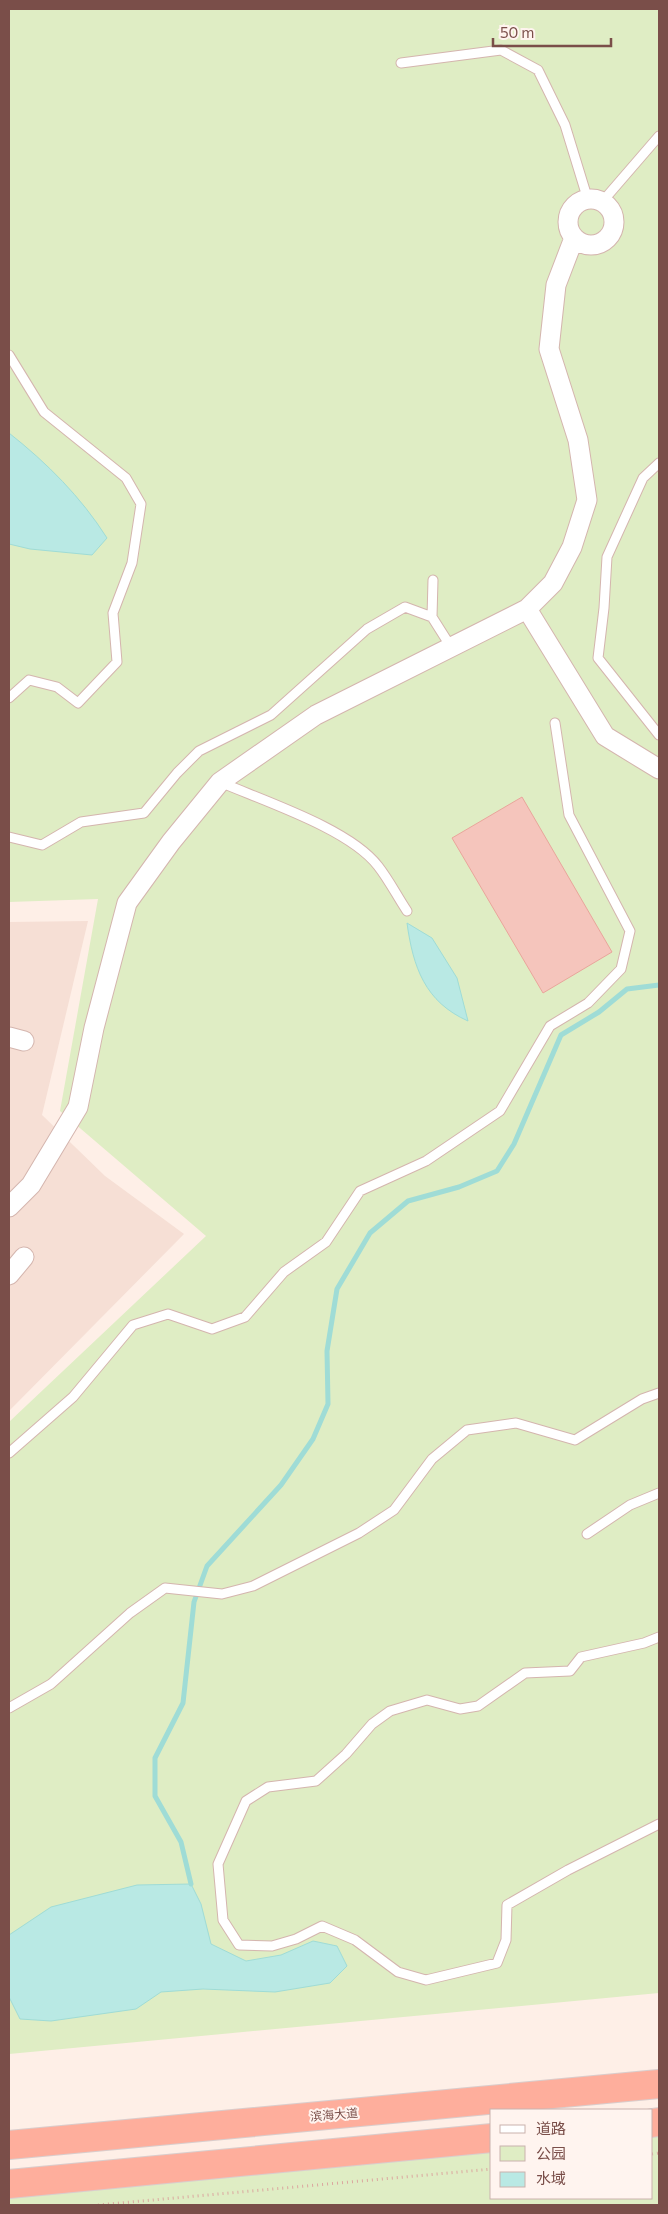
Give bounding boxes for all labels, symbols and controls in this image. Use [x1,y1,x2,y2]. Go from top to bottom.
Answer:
scale bar [493,15,610,47]
text: 50 m [500,23,534,41]
street label: 滨海大道 [309,2105,359,2123]
legend [490,2109,653,2199]
text: 道路 [536,2119,566,2137]
text: 公园 [536,2144,566,2162]
text: 水域 [536,2169,566,2187]

